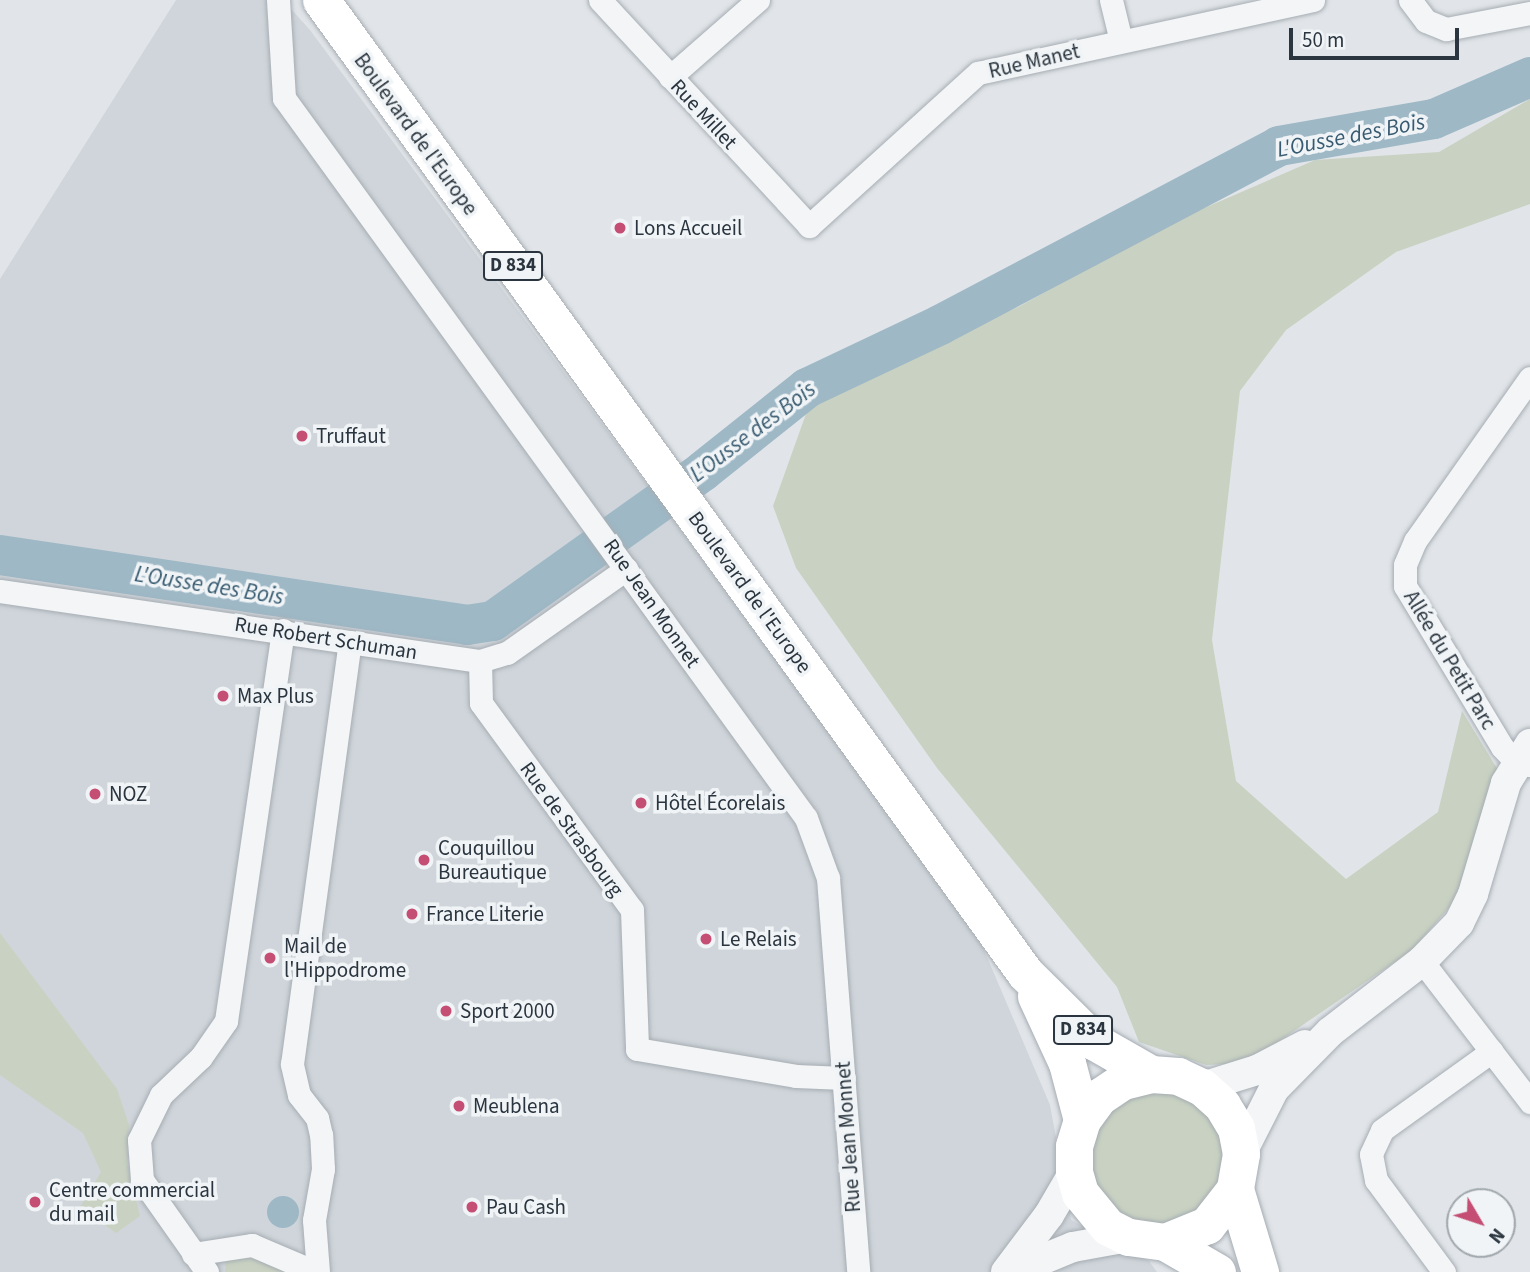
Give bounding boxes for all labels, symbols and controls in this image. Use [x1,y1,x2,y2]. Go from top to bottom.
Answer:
scale bar [1292,14,1462,58]
text: 50 m [1302,25,1344,55]
street label: Rue Manet [986,38,1082,84]
street label: Boulevard de l'Europe [349,48,483,220]
street label: Rue Millet [665,74,743,154]
water label: L'Ousse des Bois [1275,108,1427,164]
place label: Lons Accueil [634,215,742,241]
marker: Lons Accueil [612,220,628,236]
road number: D 834 [482,250,544,282]
water label: L'Ousse des Bois [685,376,821,488]
place label: Truffaut [316,423,386,449]
marker: Truffaut [294,428,310,444]
street label: Boulevard de l'Europe [683,506,817,678]
street label: Rue Jean Monnet [598,534,706,672]
water label: L'Ousse des Bois [133,561,285,611]
street label: Allée du Petit Parc [1399,586,1501,734]
street label: Rue Robert Schuman [233,611,419,665]
place label: Max Plus [237,683,314,709]
marker: Max Plus [215,688,231,704]
street label: Rue de Strasbourg [515,757,629,901]
place label: NOZ [109,781,147,807]
marker: NOZ [87,786,103,802]
place label: Hôtel Écorelais [655,790,785,816]
marker: Hôtel Écorelais [633,795,649,811]
place label: Couquillou Bureautique [438,835,547,885]
marker: Couquillou Bureautique [416,852,432,868]
place label: France Literie [426,901,544,927]
marker: France Literie [404,906,420,922]
place label: Le Relais [720,926,797,952]
marker: Le Relais [698,931,714,947]
place label: Mail de l'Hippodrome [284,933,406,983]
marker: Mail de l'Hippodrome [262,950,278,966]
place label: Sport 2000 [460,998,555,1024]
marker: Sport 2000 [438,1003,454,1019]
road number: D 834 [1052,1014,1114,1046]
street label: Rue Jean Monnet [830,1061,866,1213]
place label: Meublena [473,1093,560,1119]
marker: Meublena [451,1098,467,1114]
place label: Centre commercial du mail [49,1177,215,1227]
north arrow [1446,1188,1516,1258]
marker: Centre commercial du mail [27,1194,43,1210]
place label: Pau Cash [486,1194,566,1220]
marker: Pau Cash [464,1199,480,1215]
text: N [1482,1222,1511,1249]

